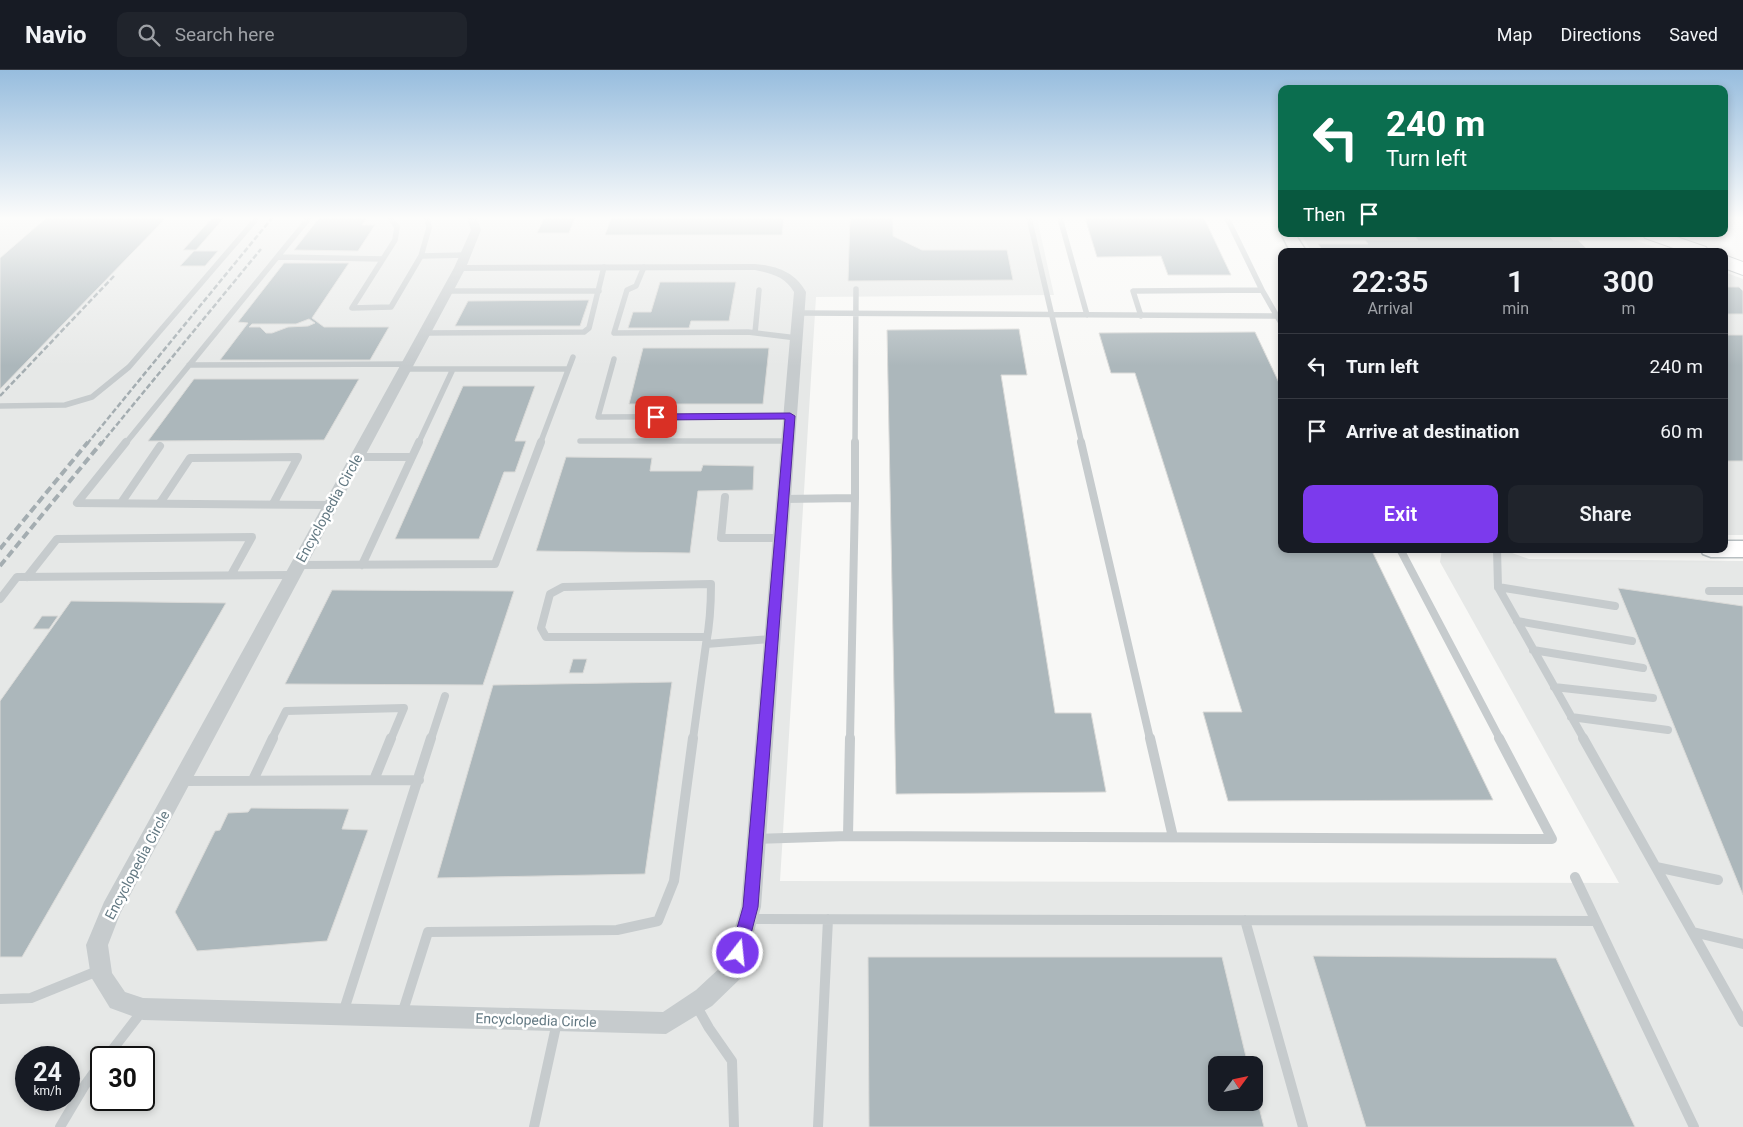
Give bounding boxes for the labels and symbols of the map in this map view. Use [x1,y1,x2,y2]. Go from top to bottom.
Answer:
pin [635,396,677,438]
street label: Encyclopedia Circle [293,451,365,565]
street label: Encyclopedia Circle [101,808,173,922]
position arrow [711,926,763,978]
street label: Encyclopedia Circle [475,1010,597,1030]
speed limit sign: 30 [90,1046,155,1111]
north arrow [1208,1056,1262,1111]

